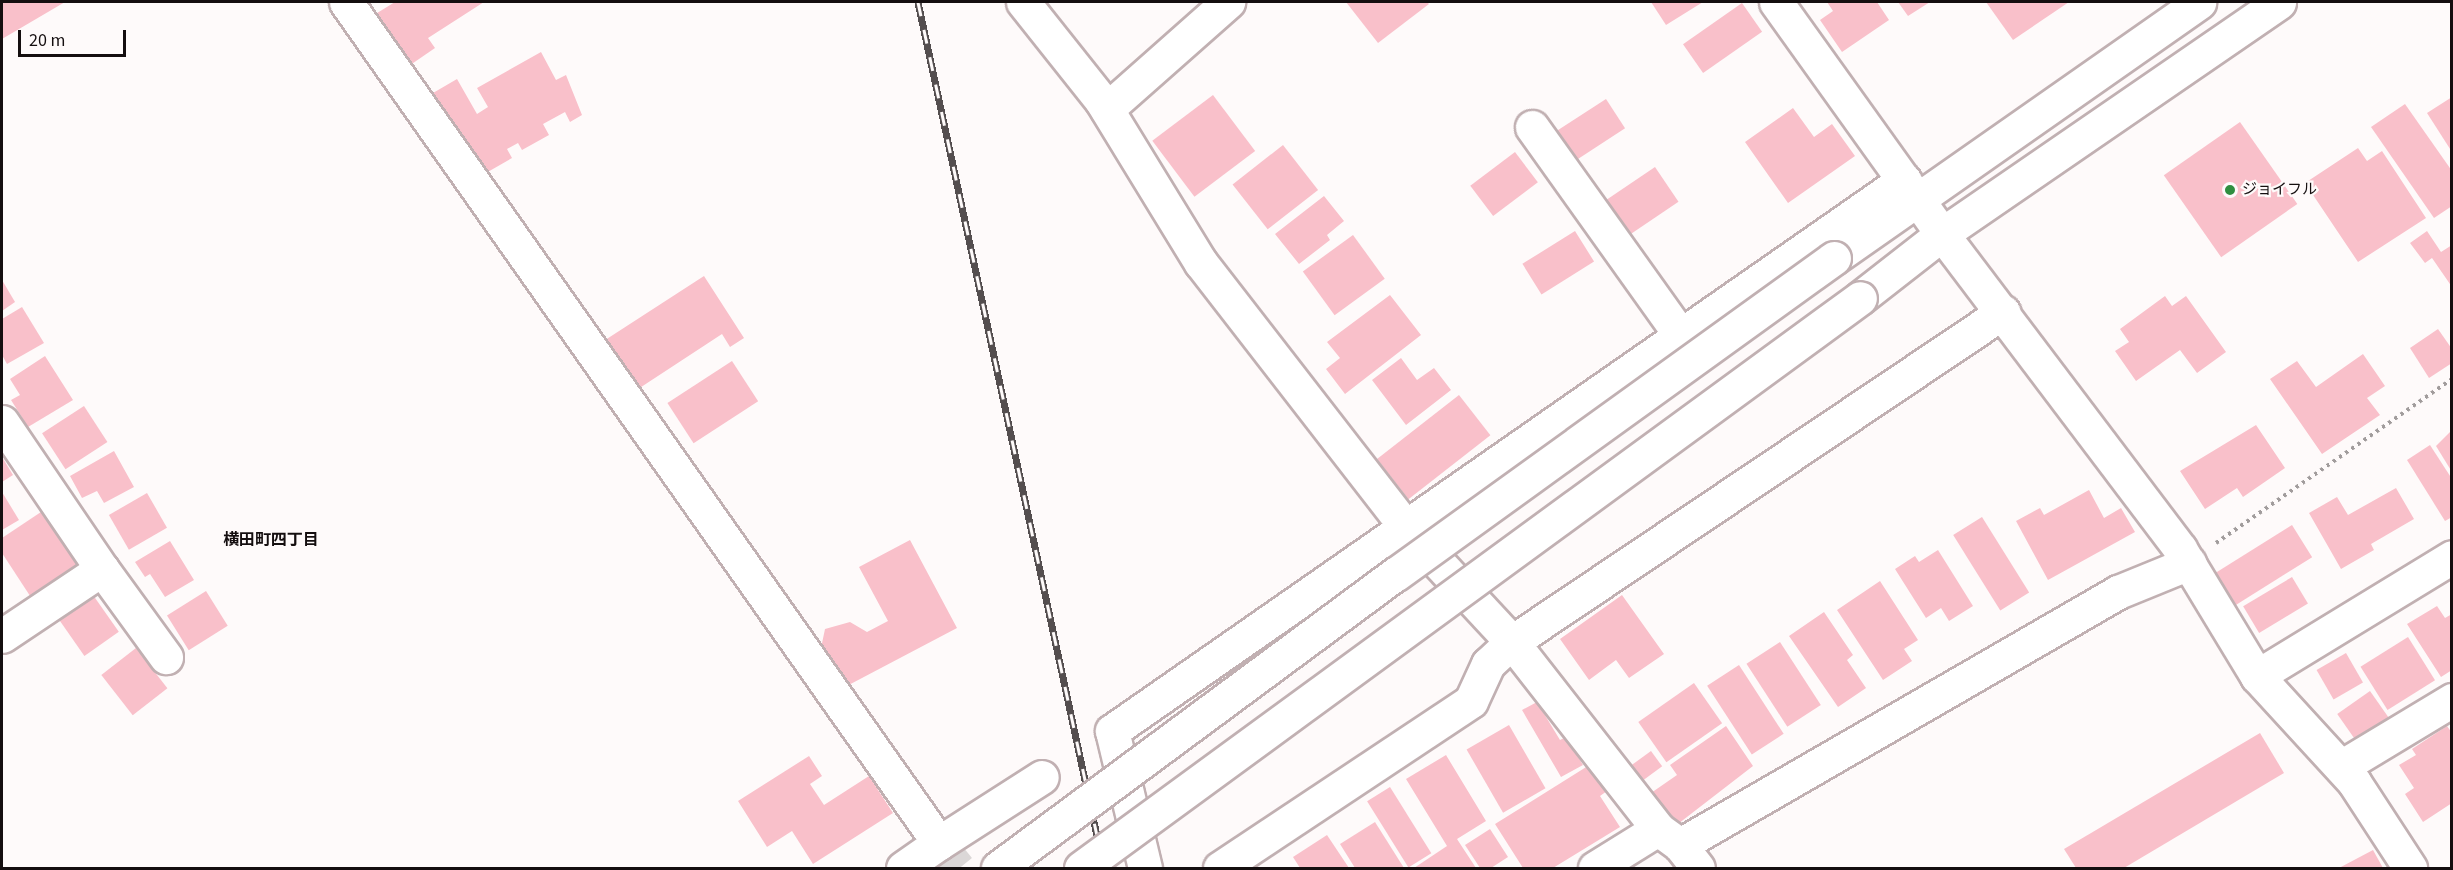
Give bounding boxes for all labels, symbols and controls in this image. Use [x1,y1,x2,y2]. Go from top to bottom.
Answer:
scale bar [21,18,129,56]
text: 20 m [29,28,65,53]
place label: ジョイフル [2242,181,2317,199]
marker: ジョイフル [2223,183,2237,197]
district label: 横田町四丁目 [223,530,319,550]

